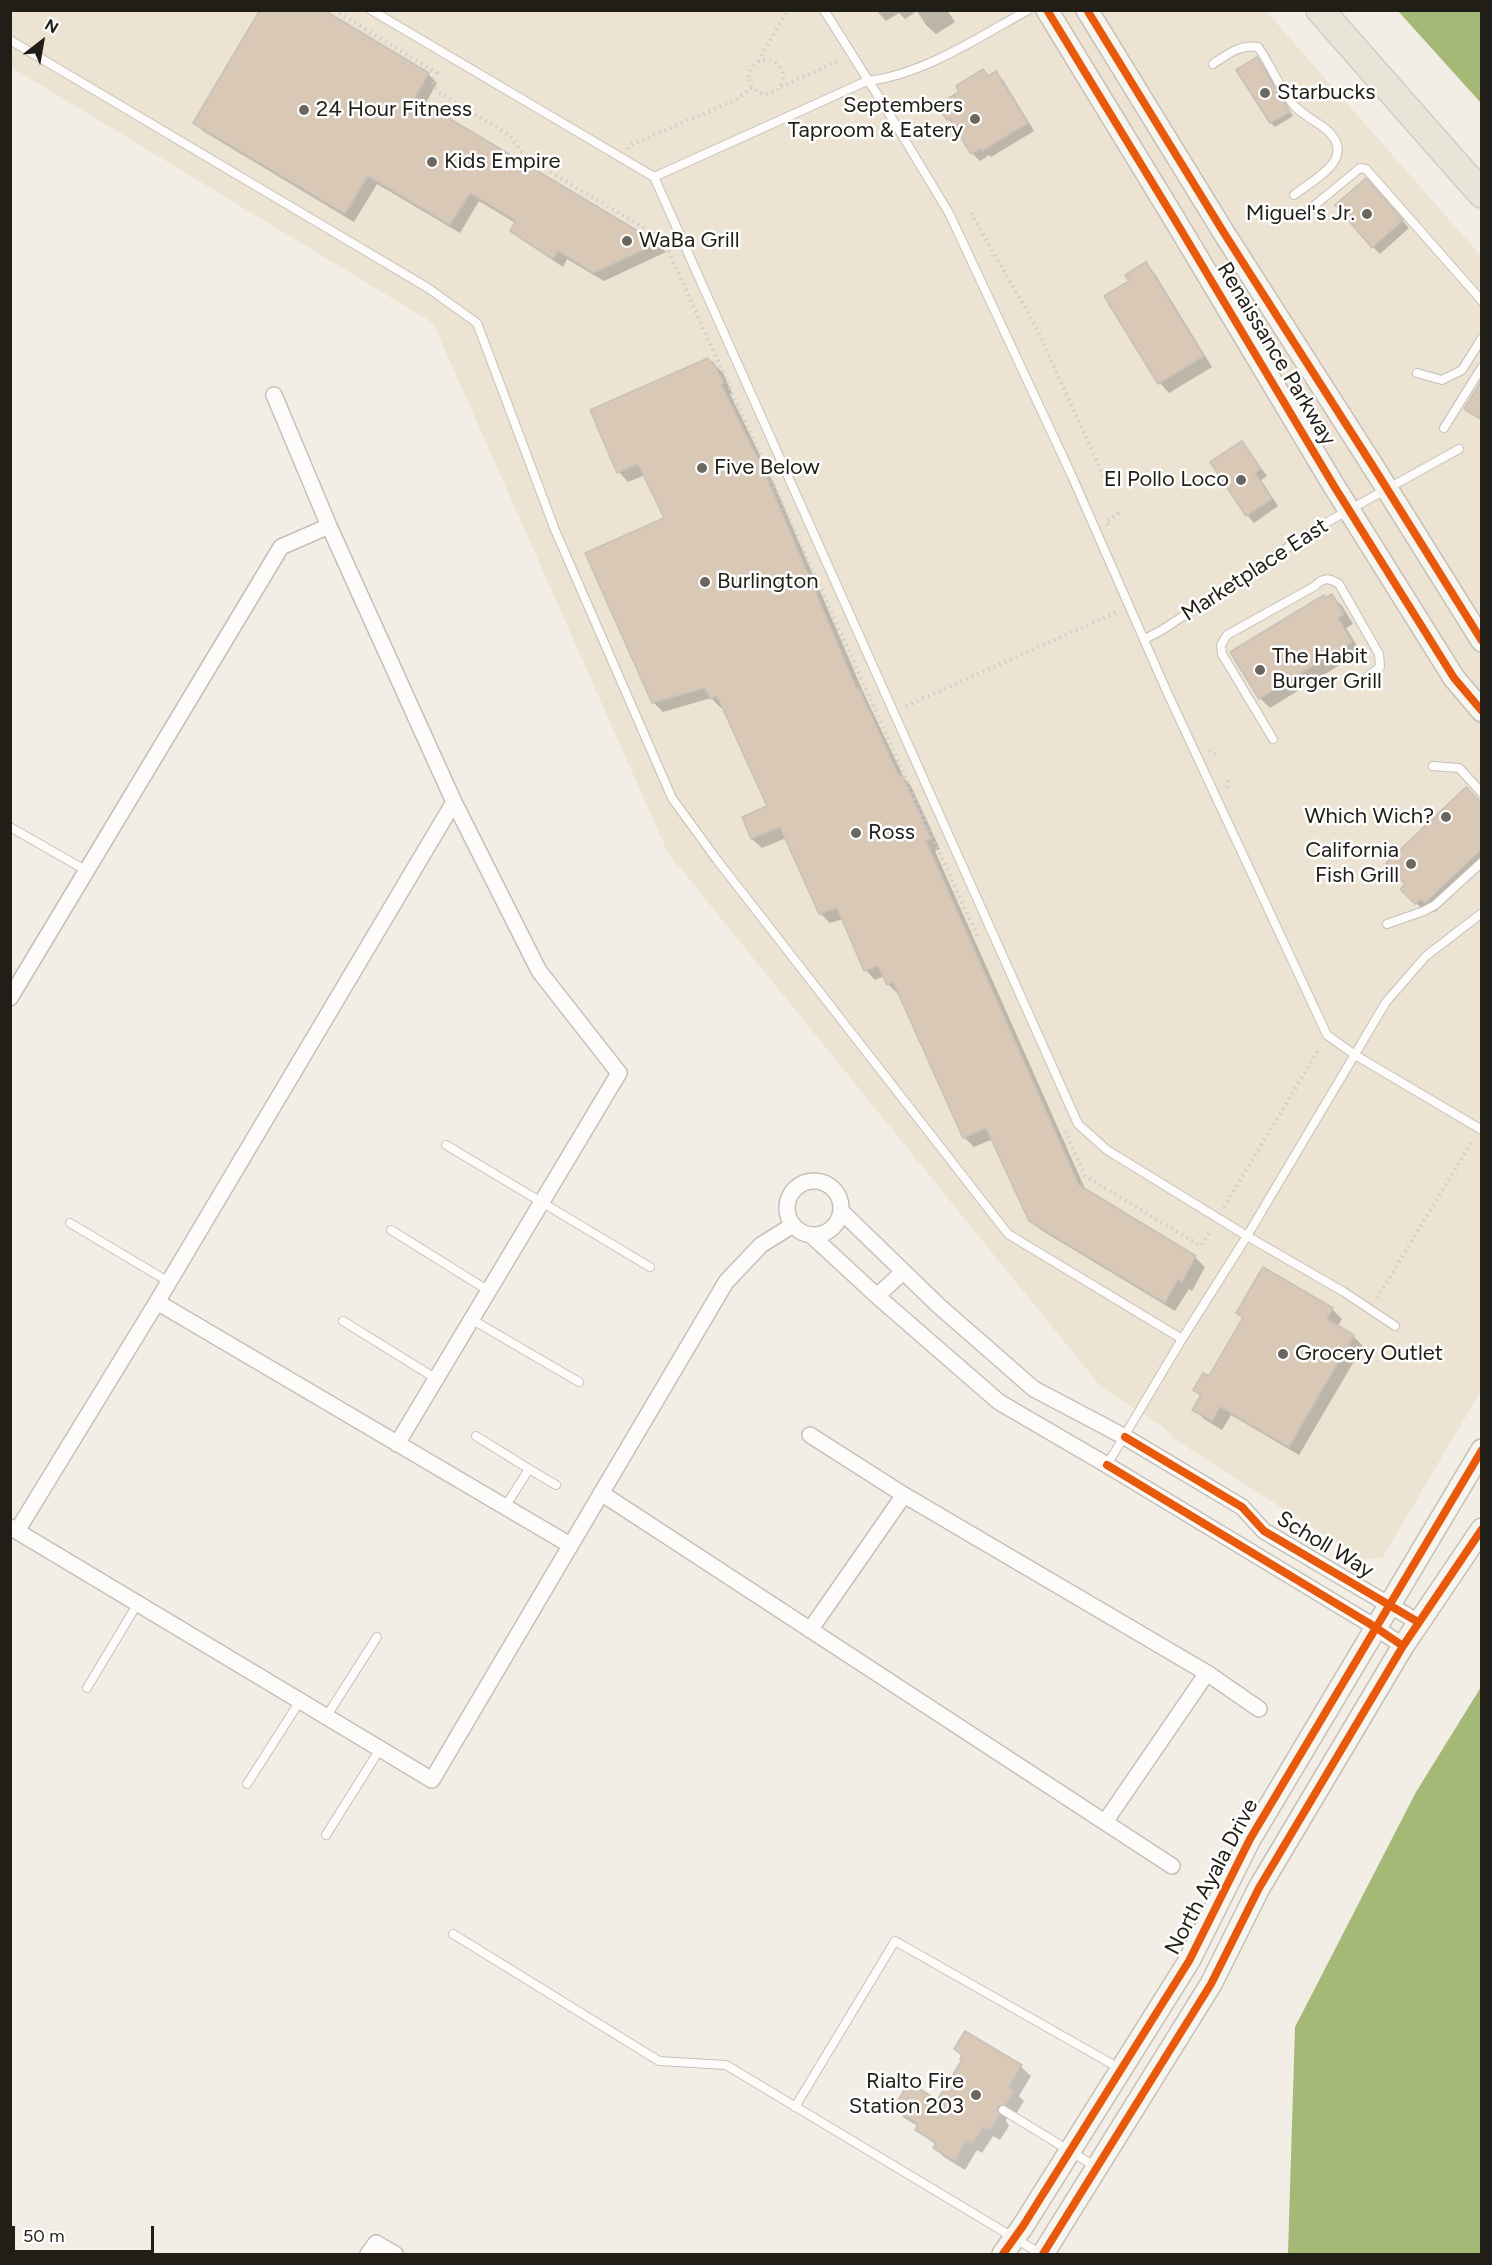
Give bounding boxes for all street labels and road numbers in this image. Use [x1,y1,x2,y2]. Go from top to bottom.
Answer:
street label: Renaissance Parkway [1211,258,1341,450]
street label: Marketplace East [1177,513,1333,627]
street label: Scholl Way [1272,1506,1378,1584]
street label: North Ayala Drive [1160,1795,1264,1959]

